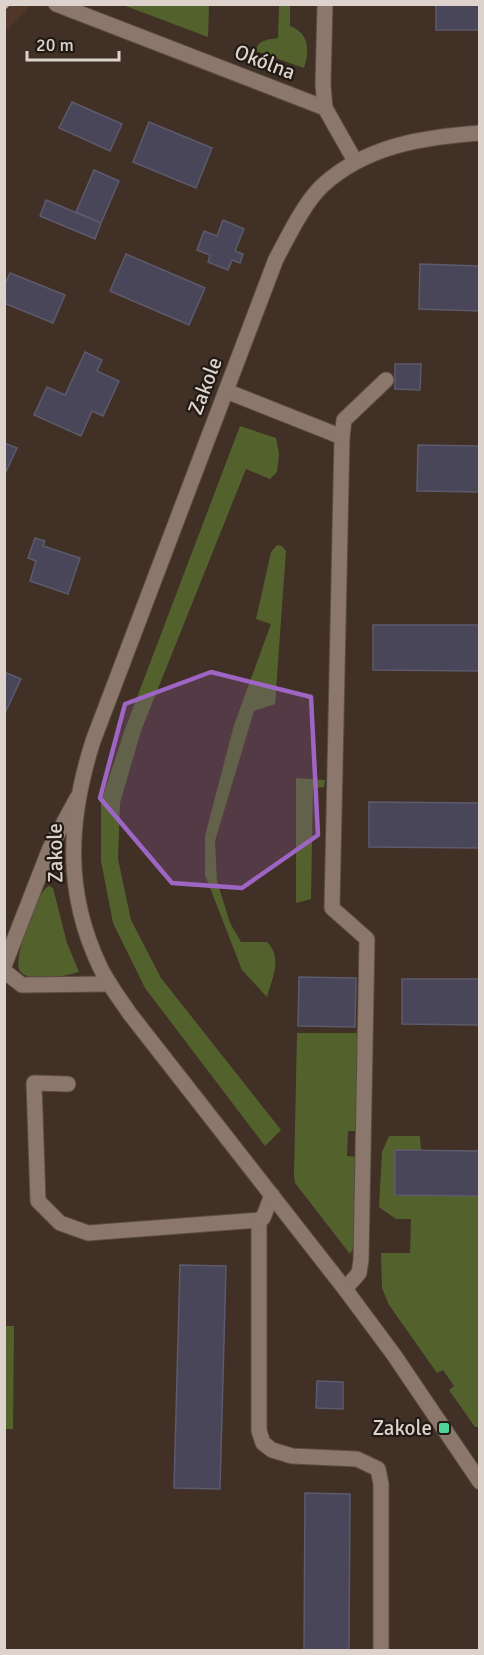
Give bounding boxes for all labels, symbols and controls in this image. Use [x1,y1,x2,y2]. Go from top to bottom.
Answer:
scale bar [27,24,118,62]
text: 20 m [36,34,74,56]
street label: Okólna [231,39,299,85]
street label: Zakole [182,354,228,418]
street label: Zakole [41,823,69,883]
place label: Zakole [372,1415,432,1441]
marker: Zakole [437,1421,451,1435]

